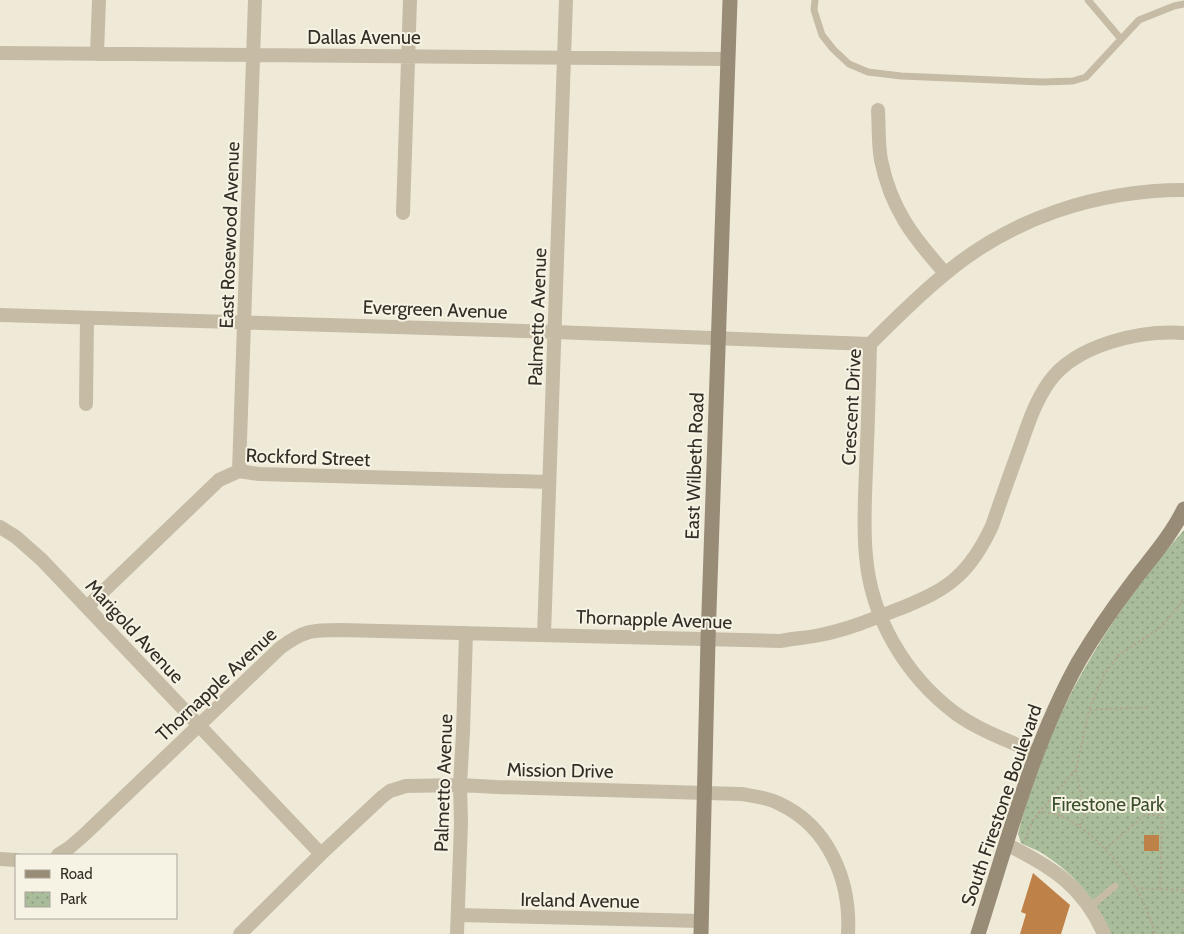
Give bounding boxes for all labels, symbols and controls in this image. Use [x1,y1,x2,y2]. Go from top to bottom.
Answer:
street label: Dallas Avenue [307,26,421,49]
street label: East Rosewood Avenue [215,141,244,329]
street label: Palmetto Avenue [524,247,551,387]
street label: Evergreen Avenue [362,295,508,324]
street label: Crescent Drive [837,348,866,466]
street label: East Wilbeth Road [680,392,709,540]
street label: Rockford Street [245,444,371,471]
street label: Marigold Avenue [81,575,189,688]
street label: Thornapple Avenue [575,605,733,634]
street label: Thornapple Avenue [151,622,282,746]
street label: South Firestone Boulevard [956,701,1047,909]
street label: Palmetto Avenue [430,713,457,853]
street label: Mission Drive [506,758,614,783]
park label: Firestone Park [1052,793,1165,816]
legend [15,854,178,919]
text: Road [60,865,93,883]
street label: Ireland Avenue [520,888,640,913]
text: Park [60,890,87,908]

